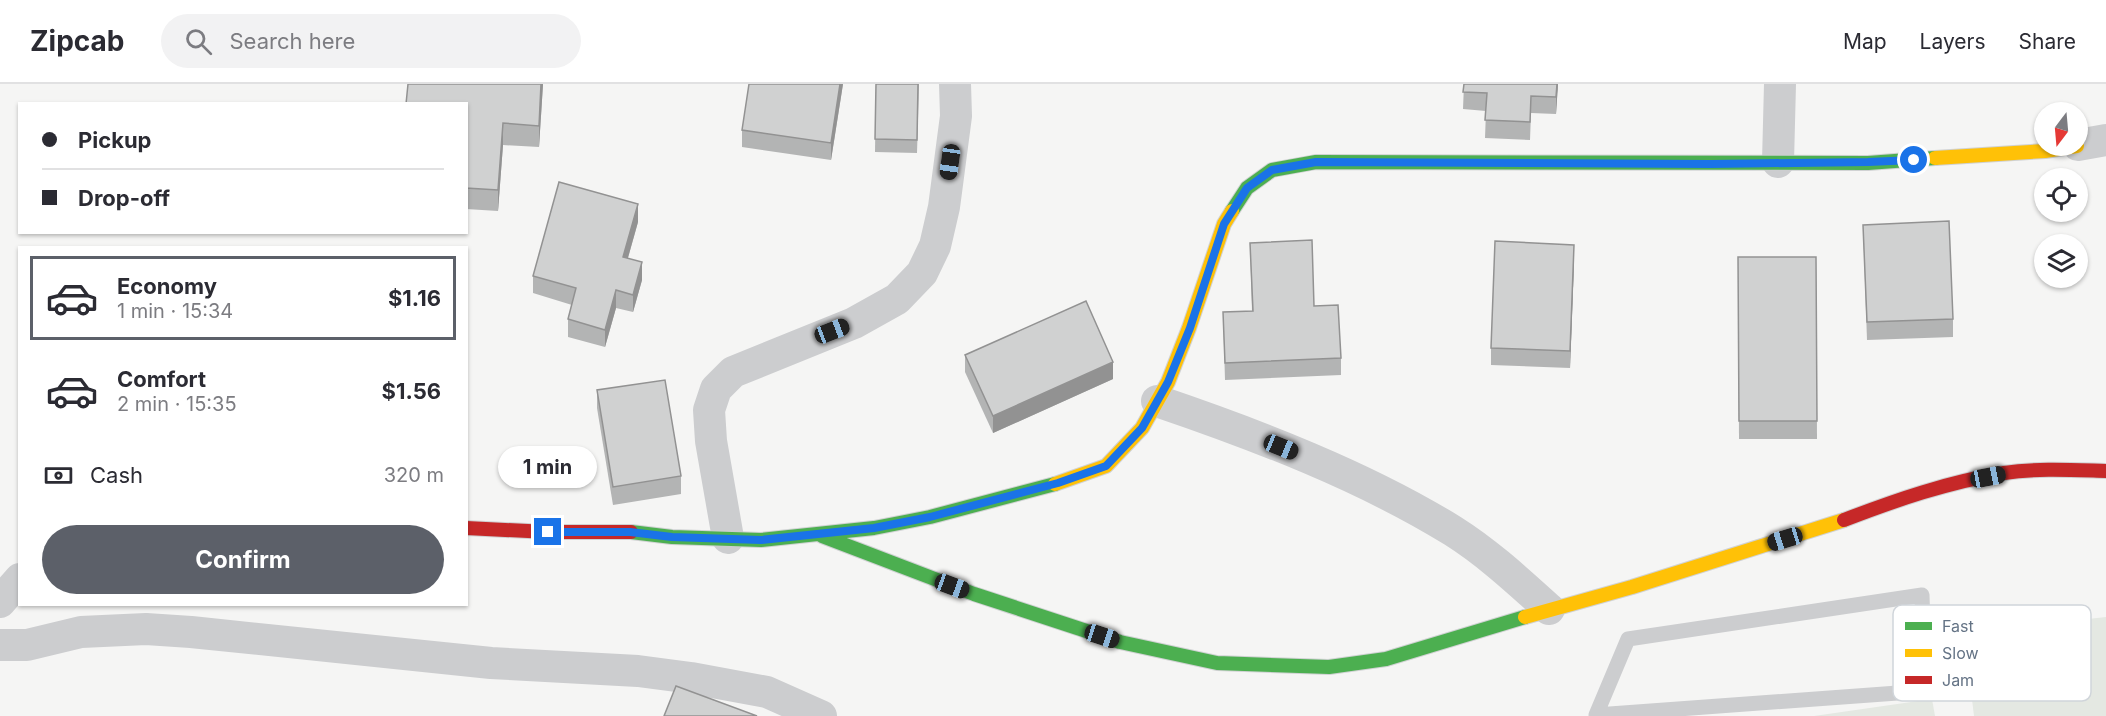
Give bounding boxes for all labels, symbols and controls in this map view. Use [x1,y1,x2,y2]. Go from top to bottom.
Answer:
search box [161,14,581,68]
text: Zipcab [30,24,125,58]
icon: search [182,25,215,58]
text: Search here [230,28,355,54]
text: Map [1843,29,1887,54]
text: Layers [1920,29,1986,54]
text: Share [2019,29,2076,54]
north arrow [2034,102,2088,156]
map controls [2034,102,2088,288]
text: Pickup [78,127,152,153]
car [939,143,961,181]
route start [1900,146,1927,173]
button: locate [2034,168,2088,222]
text: Drop-off [78,185,170,211]
button: layers [2034,234,2088,288]
icon: car [45,271,99,325]
text: Economy [117,273,217,299]
text: $1.16 [388,285,441,311]
text: 1 min · 15:34 [117,299,233,323]
car [812,316,852,346]
icon: car [45,364,99,418]
text: Comfort [117,366,206,392]
text: $1.56 [382,378,441,404]
text: 2 min · 15:35 [117,392,237,416]
car [1261,432,1301,462]
callout: 1 min [498,445,598,487]
text: 1 min [523,455,572,479]
icon: cash [42,459,75,492]
text: Cash [90,462,143,488]
text: 320 m [384,463,444,487]
car [1969,465,2007,489]
route end [534,518,561,545]
button: Confirm [42,525,444,594]
car [1765,525,1805,553]
car [932,571,972,601]
legend [1893,605,2091,701]
text: Fast [1942,616,1974,636]
car [1082,622,1122,650]
text: Slow [1942,643,1979,663]
text: Jam [1942,670,1974,690]

